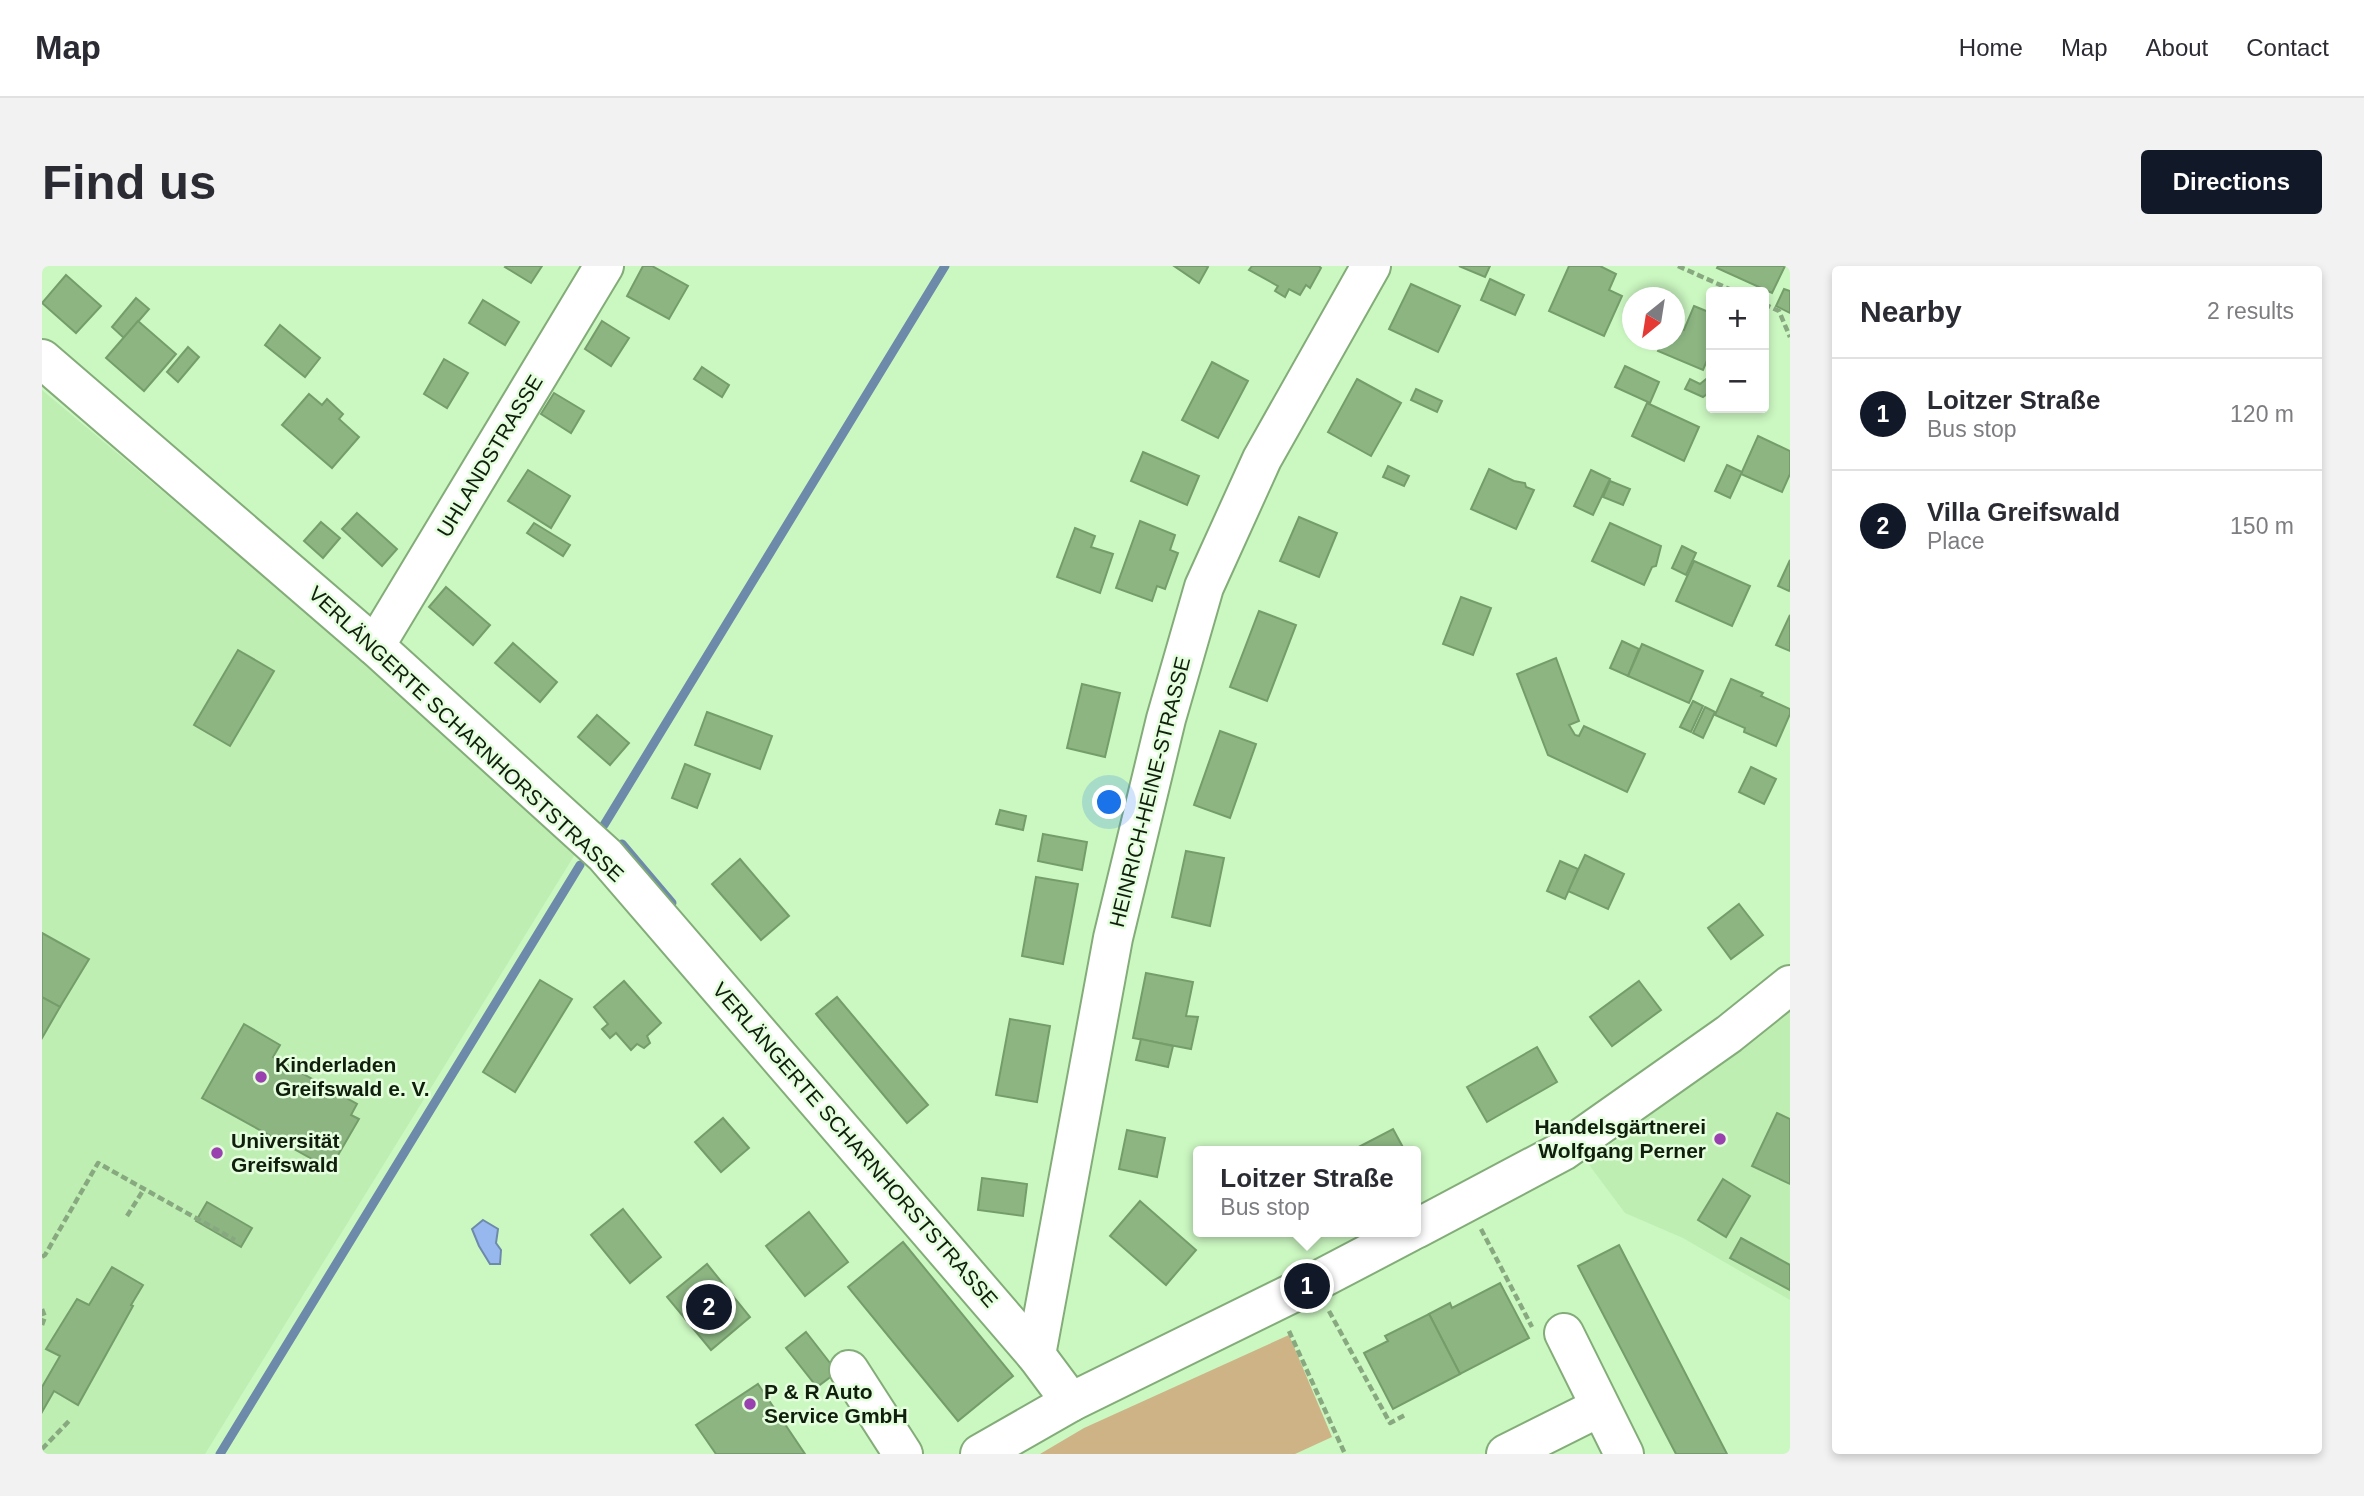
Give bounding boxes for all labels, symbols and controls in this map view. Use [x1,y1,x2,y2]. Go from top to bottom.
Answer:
text: Map [35,29,101,66]
text: Home [1959,34,2023,61]
text: Map [2061,34,2108,61]
text: About [2146,34,2208,61]
text: Contact [2246,34,2329,61]
button: Directions [2141,150,2322,214]
text: Find us [42,155,216,209]
north arrow [1622,287,1685,350]
map controls [1706,287,1769,413]
button: + [1706,287,1769,350]
text: Nearby [1860,295,1962,328]
text: 2 results [2207,298,2294,324]
button: − [1706,350,1769,413]
street label: UHLANDSTRASSE [432,371,547,541]
text: Loitzer Straße [1927,385,2100,415]
text: 1 [1877,401,1889,427]
text: 120 m [2230,401,2294,427]
text: Bus stop [1927,416,2017,442]
text: Villa Greifswald [1927,497,2120,527]
text: 2 [1877,513,1889,539]
text: 150 m [2230,513,2294,539]
text: Place [1927,528,1985,554]
street label: VERLÄNGERTE SCHARNHORSTSTRASSE [304,581,629,886]
street label: HEINRICH-HEINE-STRASSE [1105,654,1194,929]
your location [1092,785,1126,819]
street label: VERLÄNGERTE SCHARNHORSTSTRASSE [708,978,1002,1311]
place label: Kinderladen Greifswald e. V. [275,1053,429,1100]
marker: Kinderladen Greifswald e. V. [253,1069,269,1085]
place label: Handelsgärtnerei Wolfgang Perner [1534,1115,1706,1162]
place label: Universität Greifswald [231,1129,340,1176]
marker: Handelsgärtnerei Wolfgang Perner [1712,1131,1728,1147]
marker: Universität Greifswald [209,1145,225,1161]
popup [1193,1146,1421,1237]
text: Loitzer Straße [1220,1163,1394,1193]
text: Bus stop [1220,1194,1310,1220]
pin: 1 [1284,1260,1330,1312]
pin: 2 [686,1281,732,1333]
place label: P & R Auto Service GmbH [764,1380,908,1427]
marker: P & R Auto Service GmbH [742,1396,758,1412]

